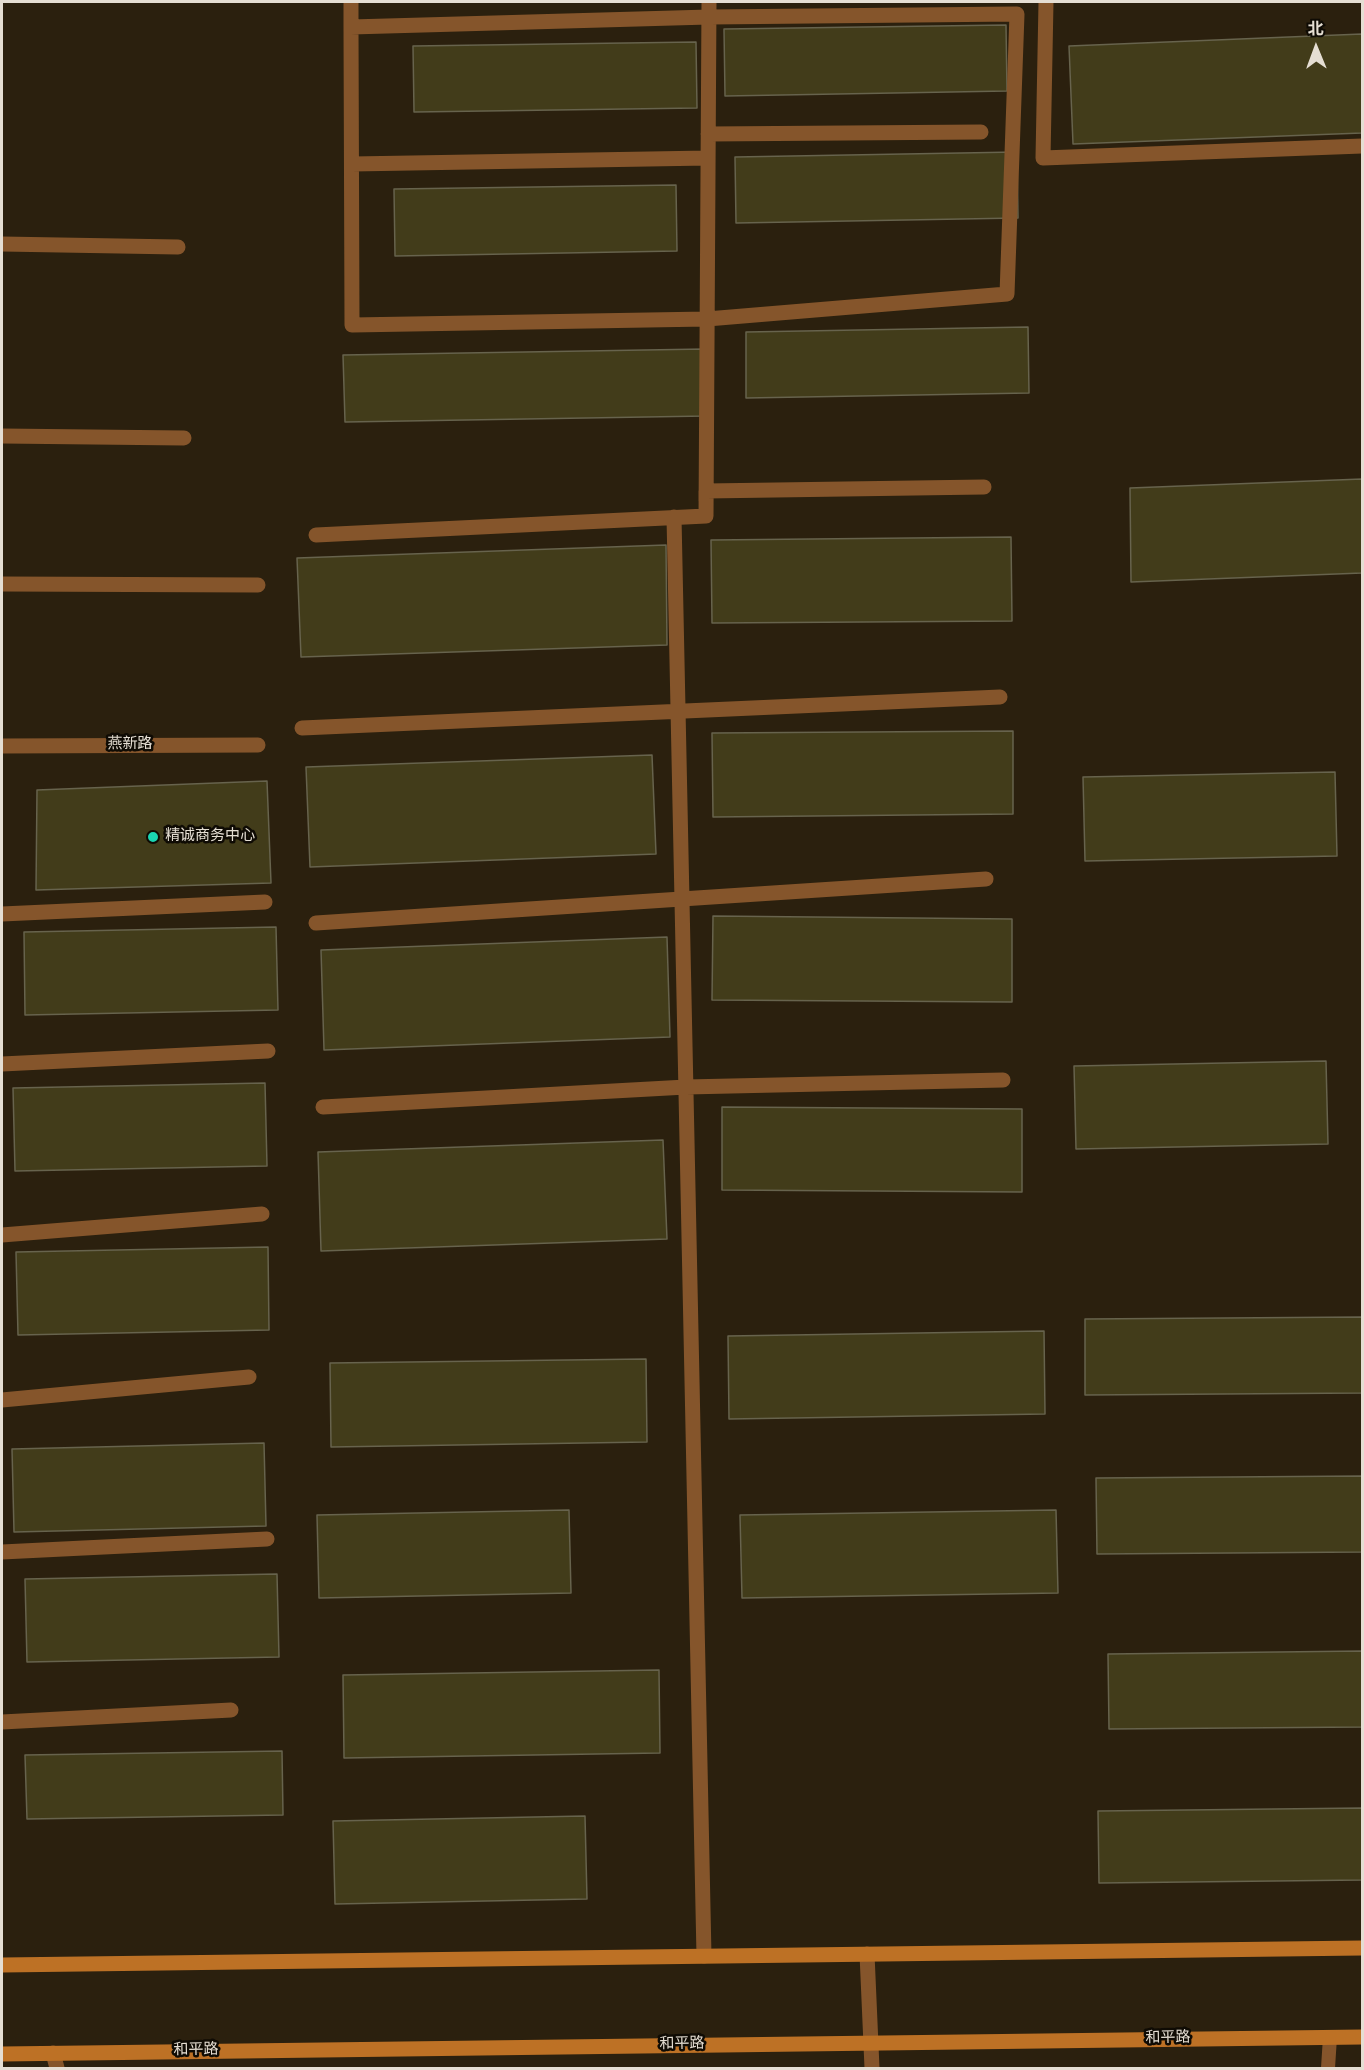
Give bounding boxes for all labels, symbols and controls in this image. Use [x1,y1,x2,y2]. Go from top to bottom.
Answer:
north arrow [1286,18,1346,78]
text: 北 [1307,20,1324,40]
street label: 燕新路 [108,736,152,754]
place label: 精诚商务中心 [165,828,255,846]
marker: 精诚商务中心 [146,830,160,844]
street label: 和平路 [1145,2030,1191,2048]
street label: 和平路 [659,2036,705,2054]
street label: 和平路 [173,2042,219,2060]

